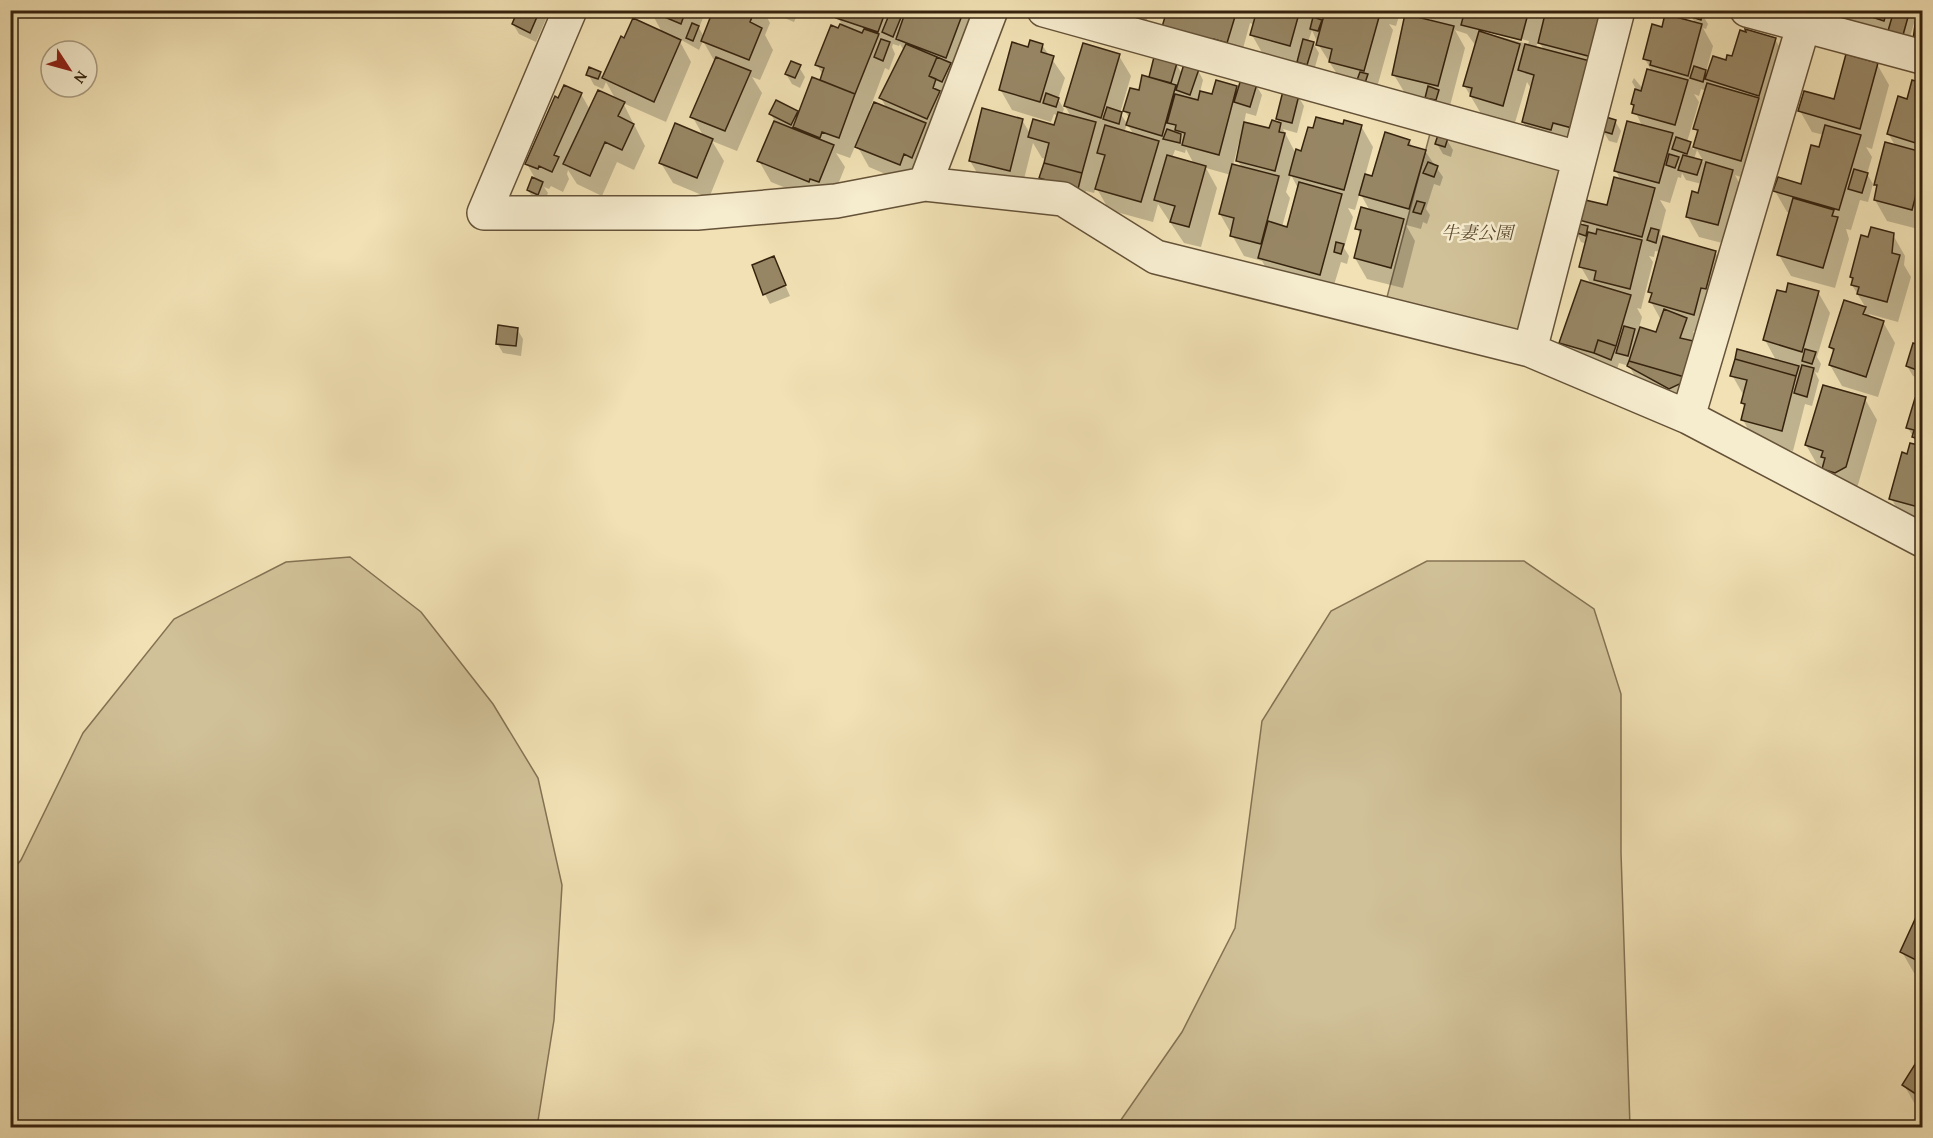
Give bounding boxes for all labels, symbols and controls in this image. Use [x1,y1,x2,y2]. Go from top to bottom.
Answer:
north arrow [39,39,99,99]
text: N [68,66,94,89]
park label: 牛妻公園 [1441,219,1516,246]

